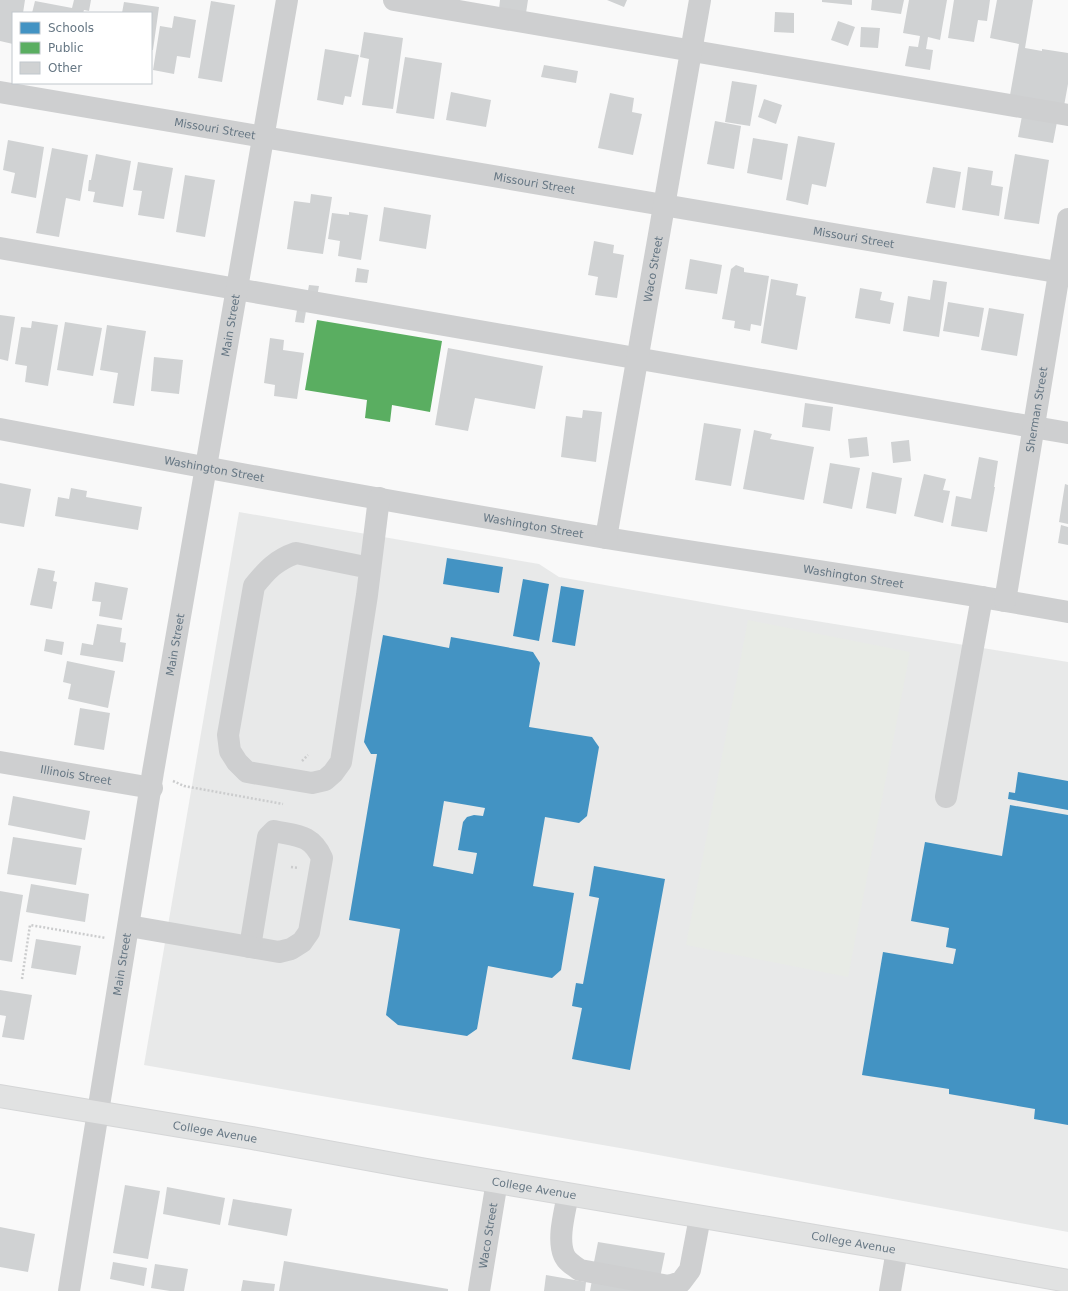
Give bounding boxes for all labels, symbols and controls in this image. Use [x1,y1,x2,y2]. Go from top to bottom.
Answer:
legend [12,12,152,84]
text: Schools [48,21,94,35]
text: Public [48,41,84,55]
text: Other [48,61,82,75]
street label: Missouri Street [173,115,257,142]
street label: Missouri Street [493,170,577,196]
street label: Missouri Street [812,224,896,251]
street label: Waco Street [641,234,665,303]
street label: Main Street [219,292,242,358]
street label: Sherman Street [1023,365,1050,453]
street label: Washington Street [163,453,266,485]
street label: Washington Street [482,511,585,541]
street label: Washington Street [802,562,905,591]
street label: Main Street [163,612,187,677]
street label: Illinois Street [39,763,113,788]
street label: Main Street [110,931,133,997]
street label: College Avenue [172,1118,259,1145]
street label: College Avenue [491,1175,578,1202]
street label: Waco Street [476,1201,500,1270]
street label: College Avenue [810,1229,897,1256]

